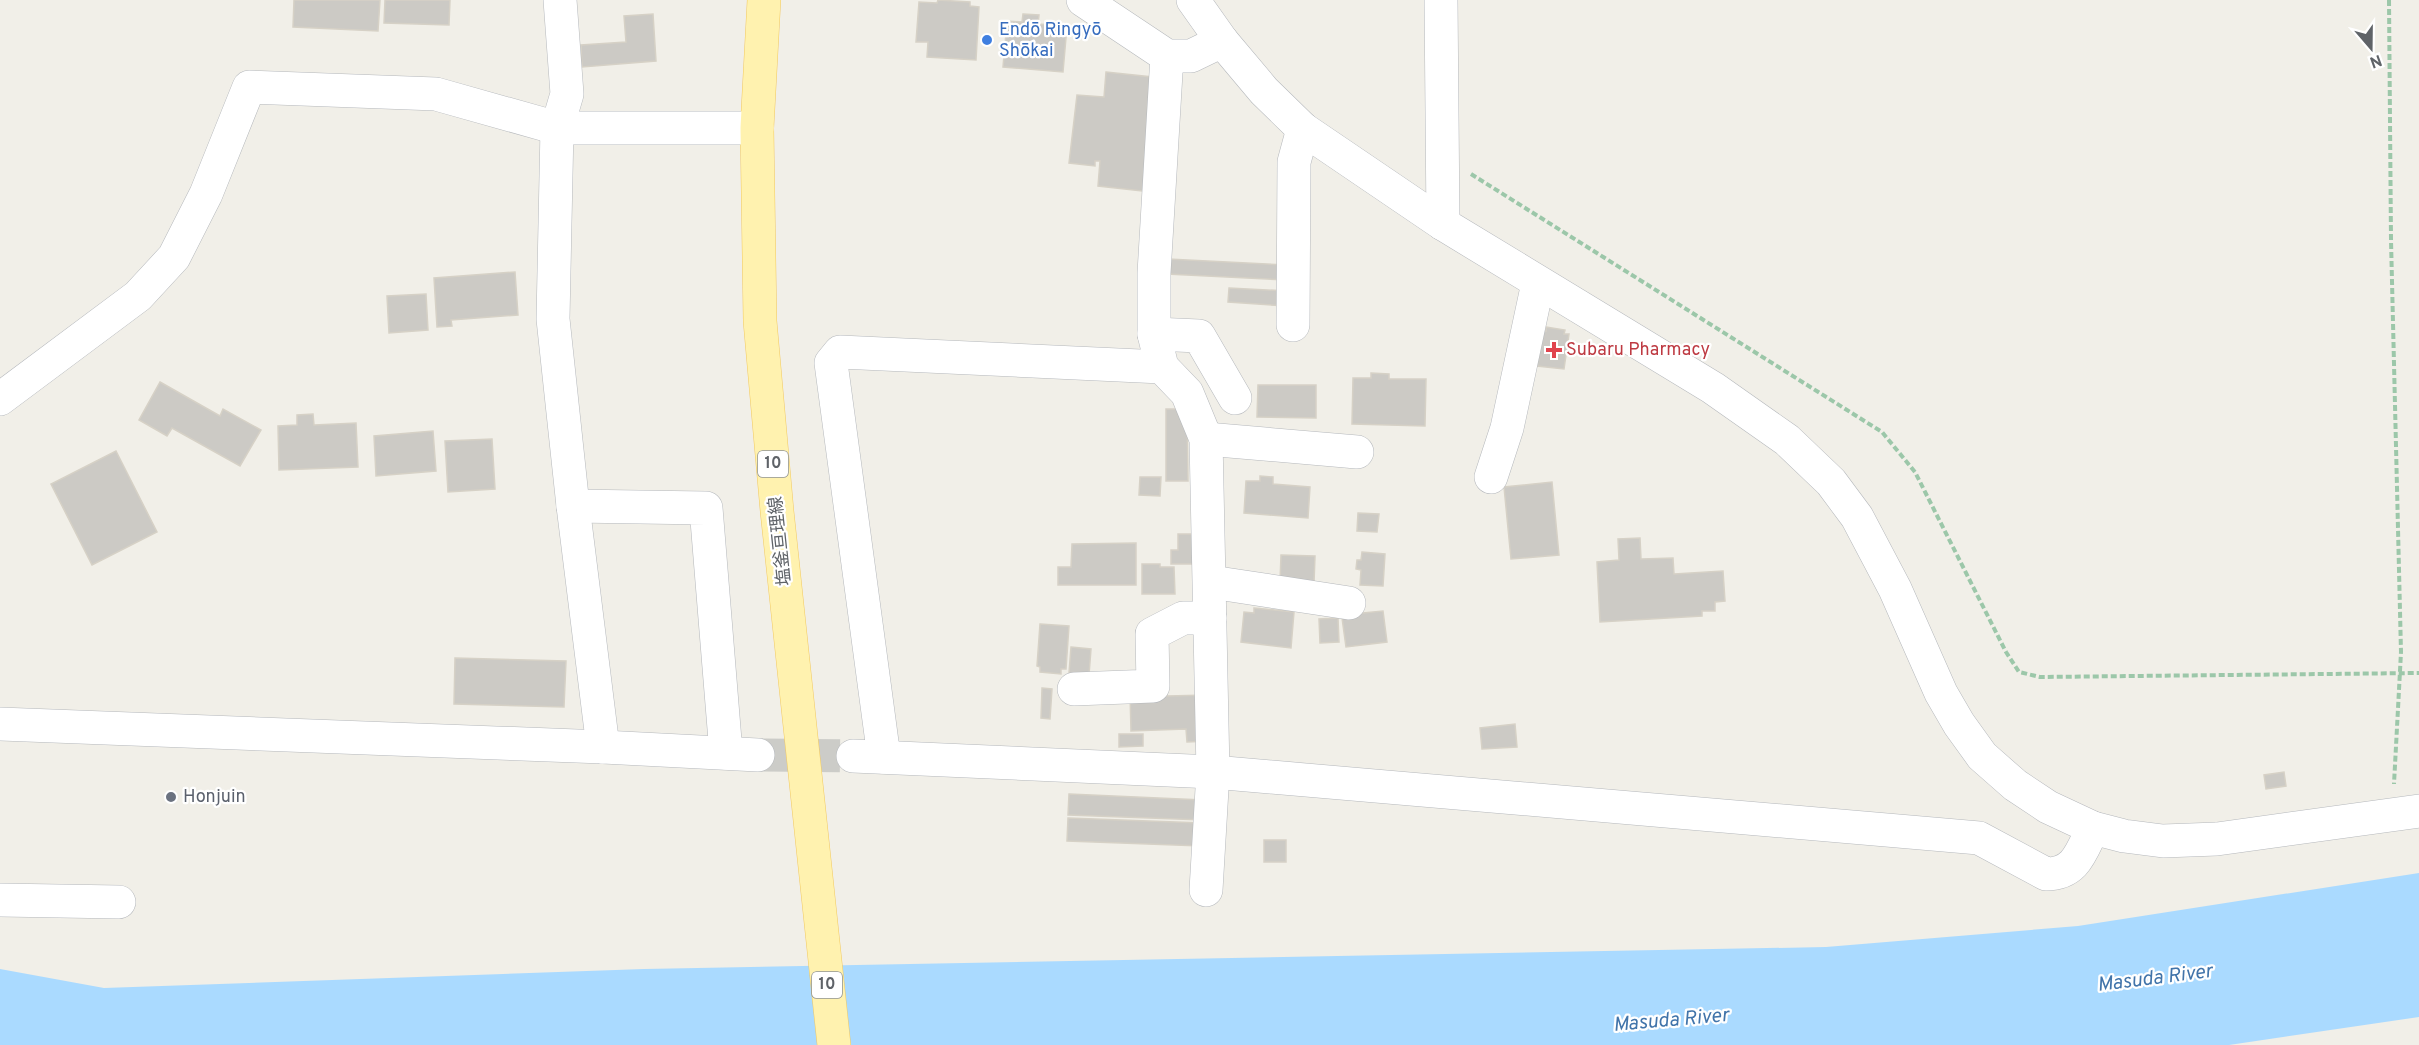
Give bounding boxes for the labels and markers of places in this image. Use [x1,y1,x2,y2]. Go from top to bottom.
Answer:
place label: Endō Ringyō Shōkai [999,19,1102,63]
marker: Endō Ringyō Shōkai [980,33,994,47]
place label: Subaru Pharmacy [1566,339,1710,362]
marker: Subaru Pharmacy [1547,343,1561,357]
place label: Honjuin [183,786,246,809]
marker: Honjuin [164,790,178,804]

